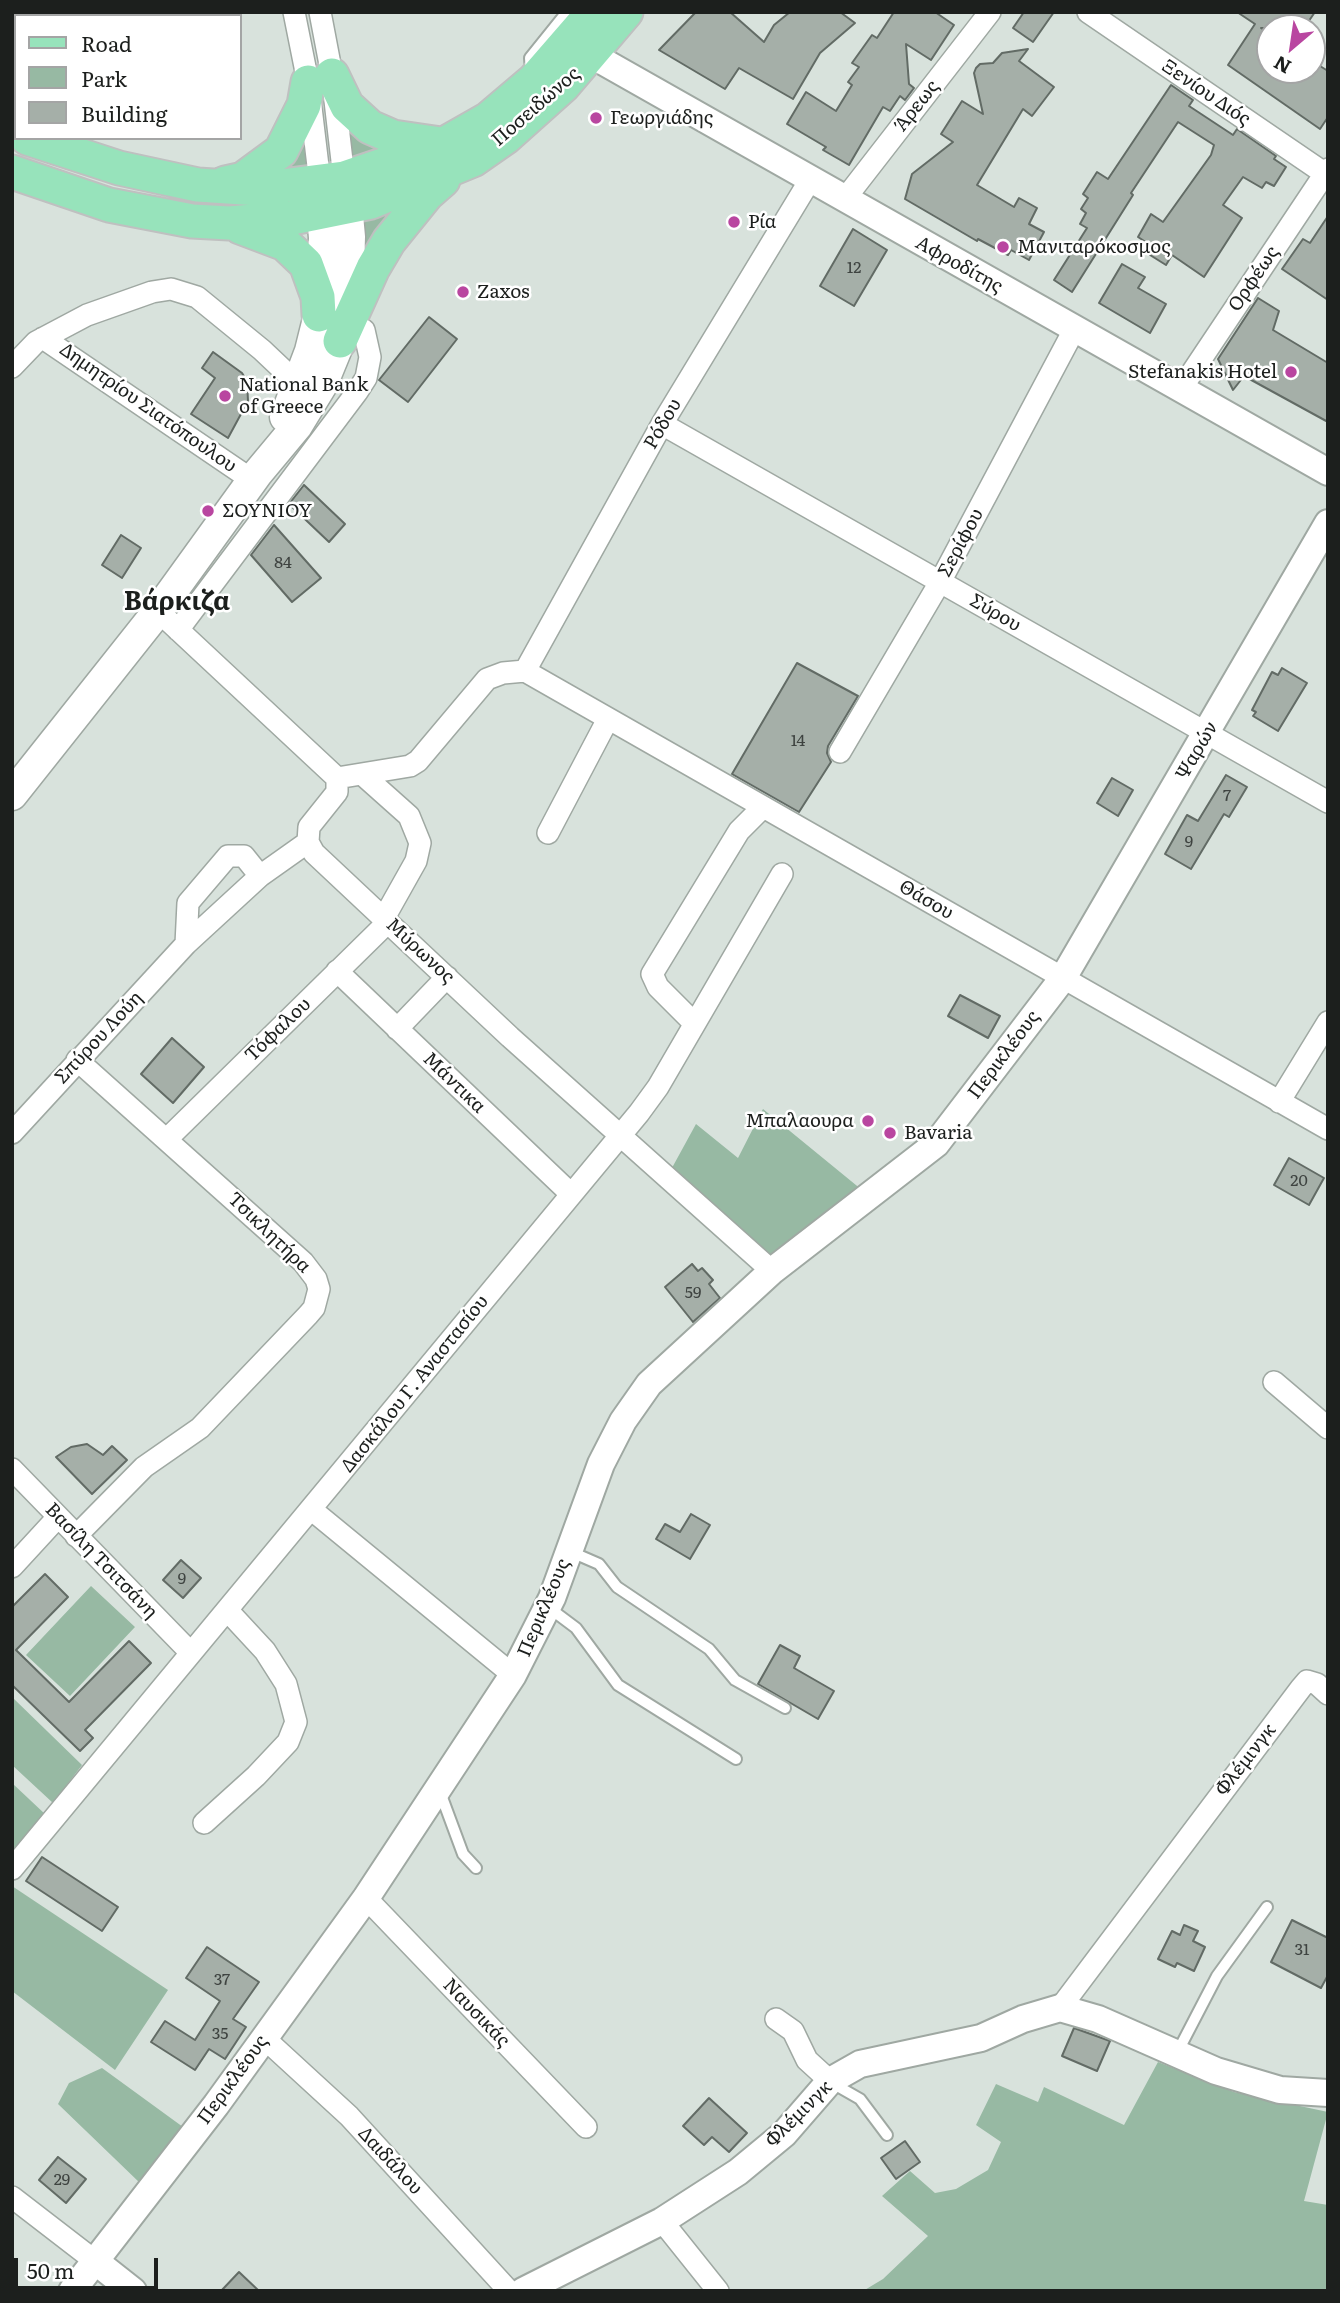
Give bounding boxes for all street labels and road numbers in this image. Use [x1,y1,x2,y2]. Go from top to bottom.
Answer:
street label: Ξενίου Διός [1157,55,1255,131]
street label: Ποσειδώνος [487,63,585,151]
street label: Άρεως [890,76,944,136]
street label: Αφροδίτης [912,232,1006,298]
street label: Ορφέως [1224,242,1284,316]
street label: Δημητρίου Σιατόπουλου [55,338,241,478]
street label: Ρόδου [639,395,687,453]
street label: Σερίφου [933,505,989,581]
street label: Σύρου [965,589,1025,637]
street label: Ψαρών [1171,717,1223,785]
street label: Θάσου [895,875,957,925]
street label: Μύρωνος [381,914,459,988]
street label: Σπύρου Λούη [50,987,148,1089]
street label: Τόφαλου [240,993,316,1067]
street label: Περικλέους [963,1006,1045,1104]
street label: Μάντικα [418,1048,490,1118]
street label: Τσικλητήρα [223,1188,315,1278]
street label: Δασκάλου Γ. Αναστασίου [336,1291,494,1477]
street label: Βασίλη Τσιτσάνη [40,1499,162,1623]
street label: Περικλέους [513,1555,575,1661]
street label: Φλέμινγκ [1211,1719,1281,1801]
street label: Ναυσικάς [438,1974,514,2052]
street label: Περικλέους [193,2031,273,2129]
street label: Φλέμινγκ [761,2076,837,2152]
street label: Δαιδάλου [353,2123,427,2199]

